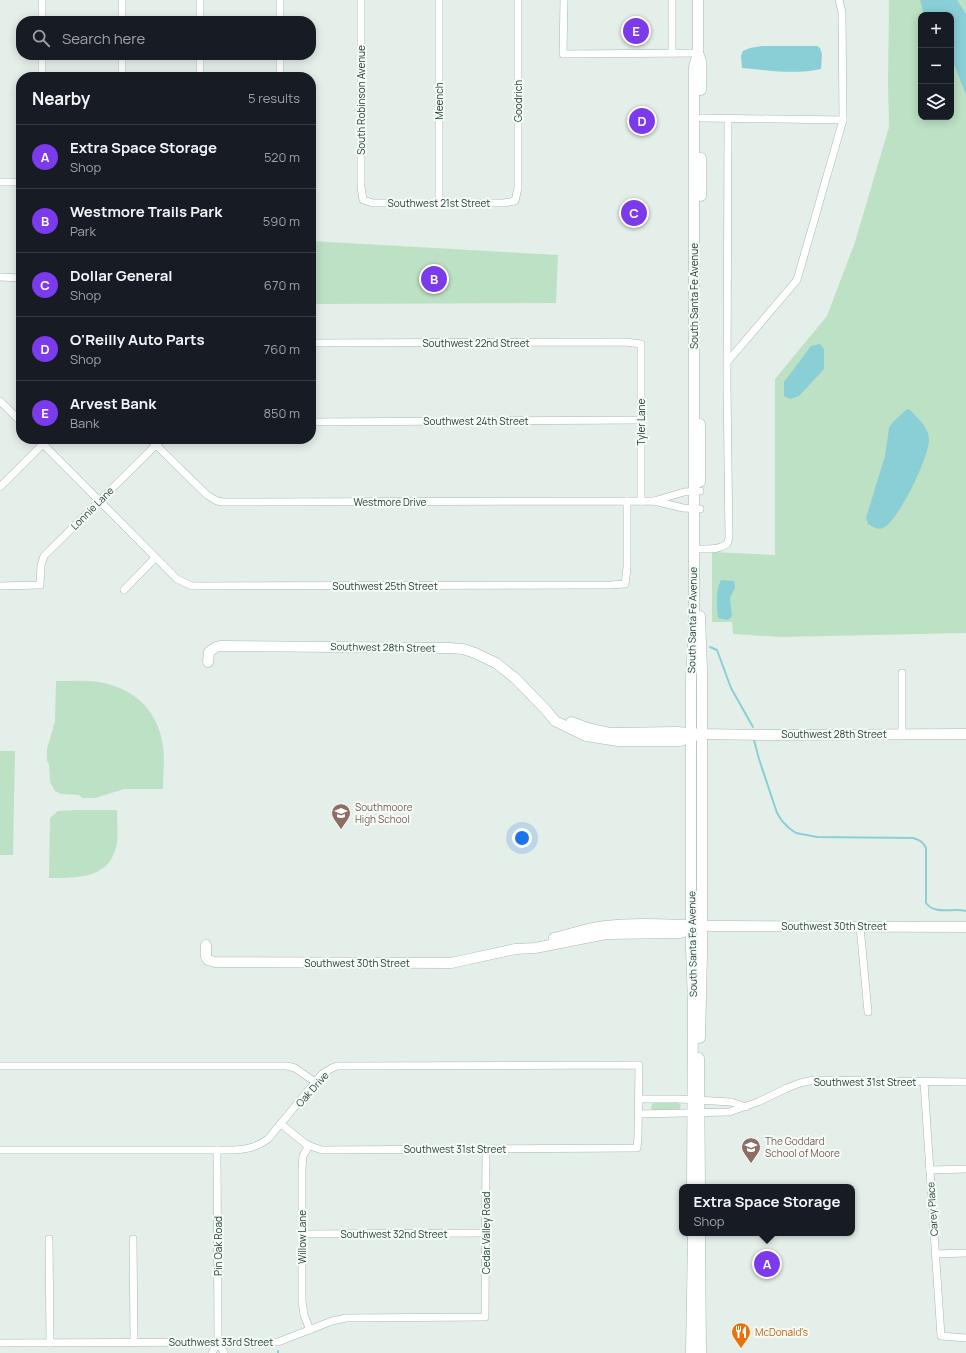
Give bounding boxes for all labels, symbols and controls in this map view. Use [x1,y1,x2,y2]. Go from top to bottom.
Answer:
map controls [918,12,954,120]
button: + [918,12,954,48]
search box [16,16,316,60]
pin: E [623,16,649,46]
icon: search [30,27,52,49]
text: Search here [62,28,145,49]
street label: South Robinson Avenue [354,45,368,155]
button: − [918,48,954,84]
street label: Goodrich [511,80,525,122]
street label: Meench [432,82,446,120]
button: layers [918,84,954,120]
text: Nearby [32,87,90,110]
text: 5 results [248,89,300,107]
pin: D [629,106,655,136]
text: Extra Space Storage [70,137,217,158]
text: A [41,148,49,166]
text: 520 m [264,148,300,166]
text: Shop [70,158,101,176]
street label: Southwest 21st Street [388,196,490,210]
pin: C [621,198,647,228]
text: Westmore Trails Park [70,201,222,222]
text: B [41,212,49,230]
text: 590 m [263,212,300,230]
text: Park [70,222,96,240]
street label: South Santa Fe Avenue [687,243,701,349]
pin: B [421,264,447,294]
text: Dollar General [70,265,173,286]
text: C [40,276,50,294]
text: 670 m [264,276,300,294]
text: Shop [70,286,101,304]
text: O'Reilly Auto Parts [70,329,205,350]
street label: Southwest 22nd Street [422,336,530,350]
text: D [40,340,50,358]
text: 760 m [264,340,300,358]
text: Shop [70,350,101,368]
text: Arvest Bank [70,393,156,414]
street label: Tyler Lane [634,398,648,445]
text: E [41,404,49,422]
text: 850 m [263,404,300,422]
text: Bank [70,414,99,432]
street label: Southwest 24th Street [423,414,529,428]
street label: Lonnie Lane [67,483,117,533]
street label: Westmore Drive [354,495,427,509]
street label: South Santa Fe Avenue [684,567,700,673]
street label: Southwest 25th Street [332,579,438,593]
street label: Southwest 28th Street [330,639,436,655]
street label: Southwest 28th Street [781,727,887,741]
place label: Southmoore High School [355,800,413,826]
school or university icon: Southmoore High School [330,802,352,830]
your location [512,828,532,848]
street label: South Santa Fe Avenue [684,891,700,997]
street label: Southwest 30th Street [781,919,887,933]
street label: Southwest 30th Street [304,956,410,970]
street label: Oak Drive [292,1068,332,1110]
street label: Southwest 31st Street [814,1075,916,1089]
place label: The Goddard School of Moore [765,1134,840,1160]
school or university icon: The Goddard School of Moore [740,1136,762,1164]
street label: Southwest 31st Street [404,1142,506,1156]
street label: Carey Place [923,1181,941,1237]
popup [679,1184,855,1236]
text: Extra Space Storage [693,1191,841,1212]
street label: Cedar Valley Road [479,1192,493,1274]
street label: Willow Lane [295,1210,309,1264]
text: Shop [693,1212,725,1230]
street label: Pin Oak Road [211,1216,225,1276]
street label: Southwest 32nd Street [341,1227,447,1241]
pin: A [754,1249,780,1279]
restaurant icon: McDonald's [730,1321,752,1349]
place label: McDonald's [755,1325,808,1339]
street label: Southwest 33rd Street [169,1335,273,1349]

